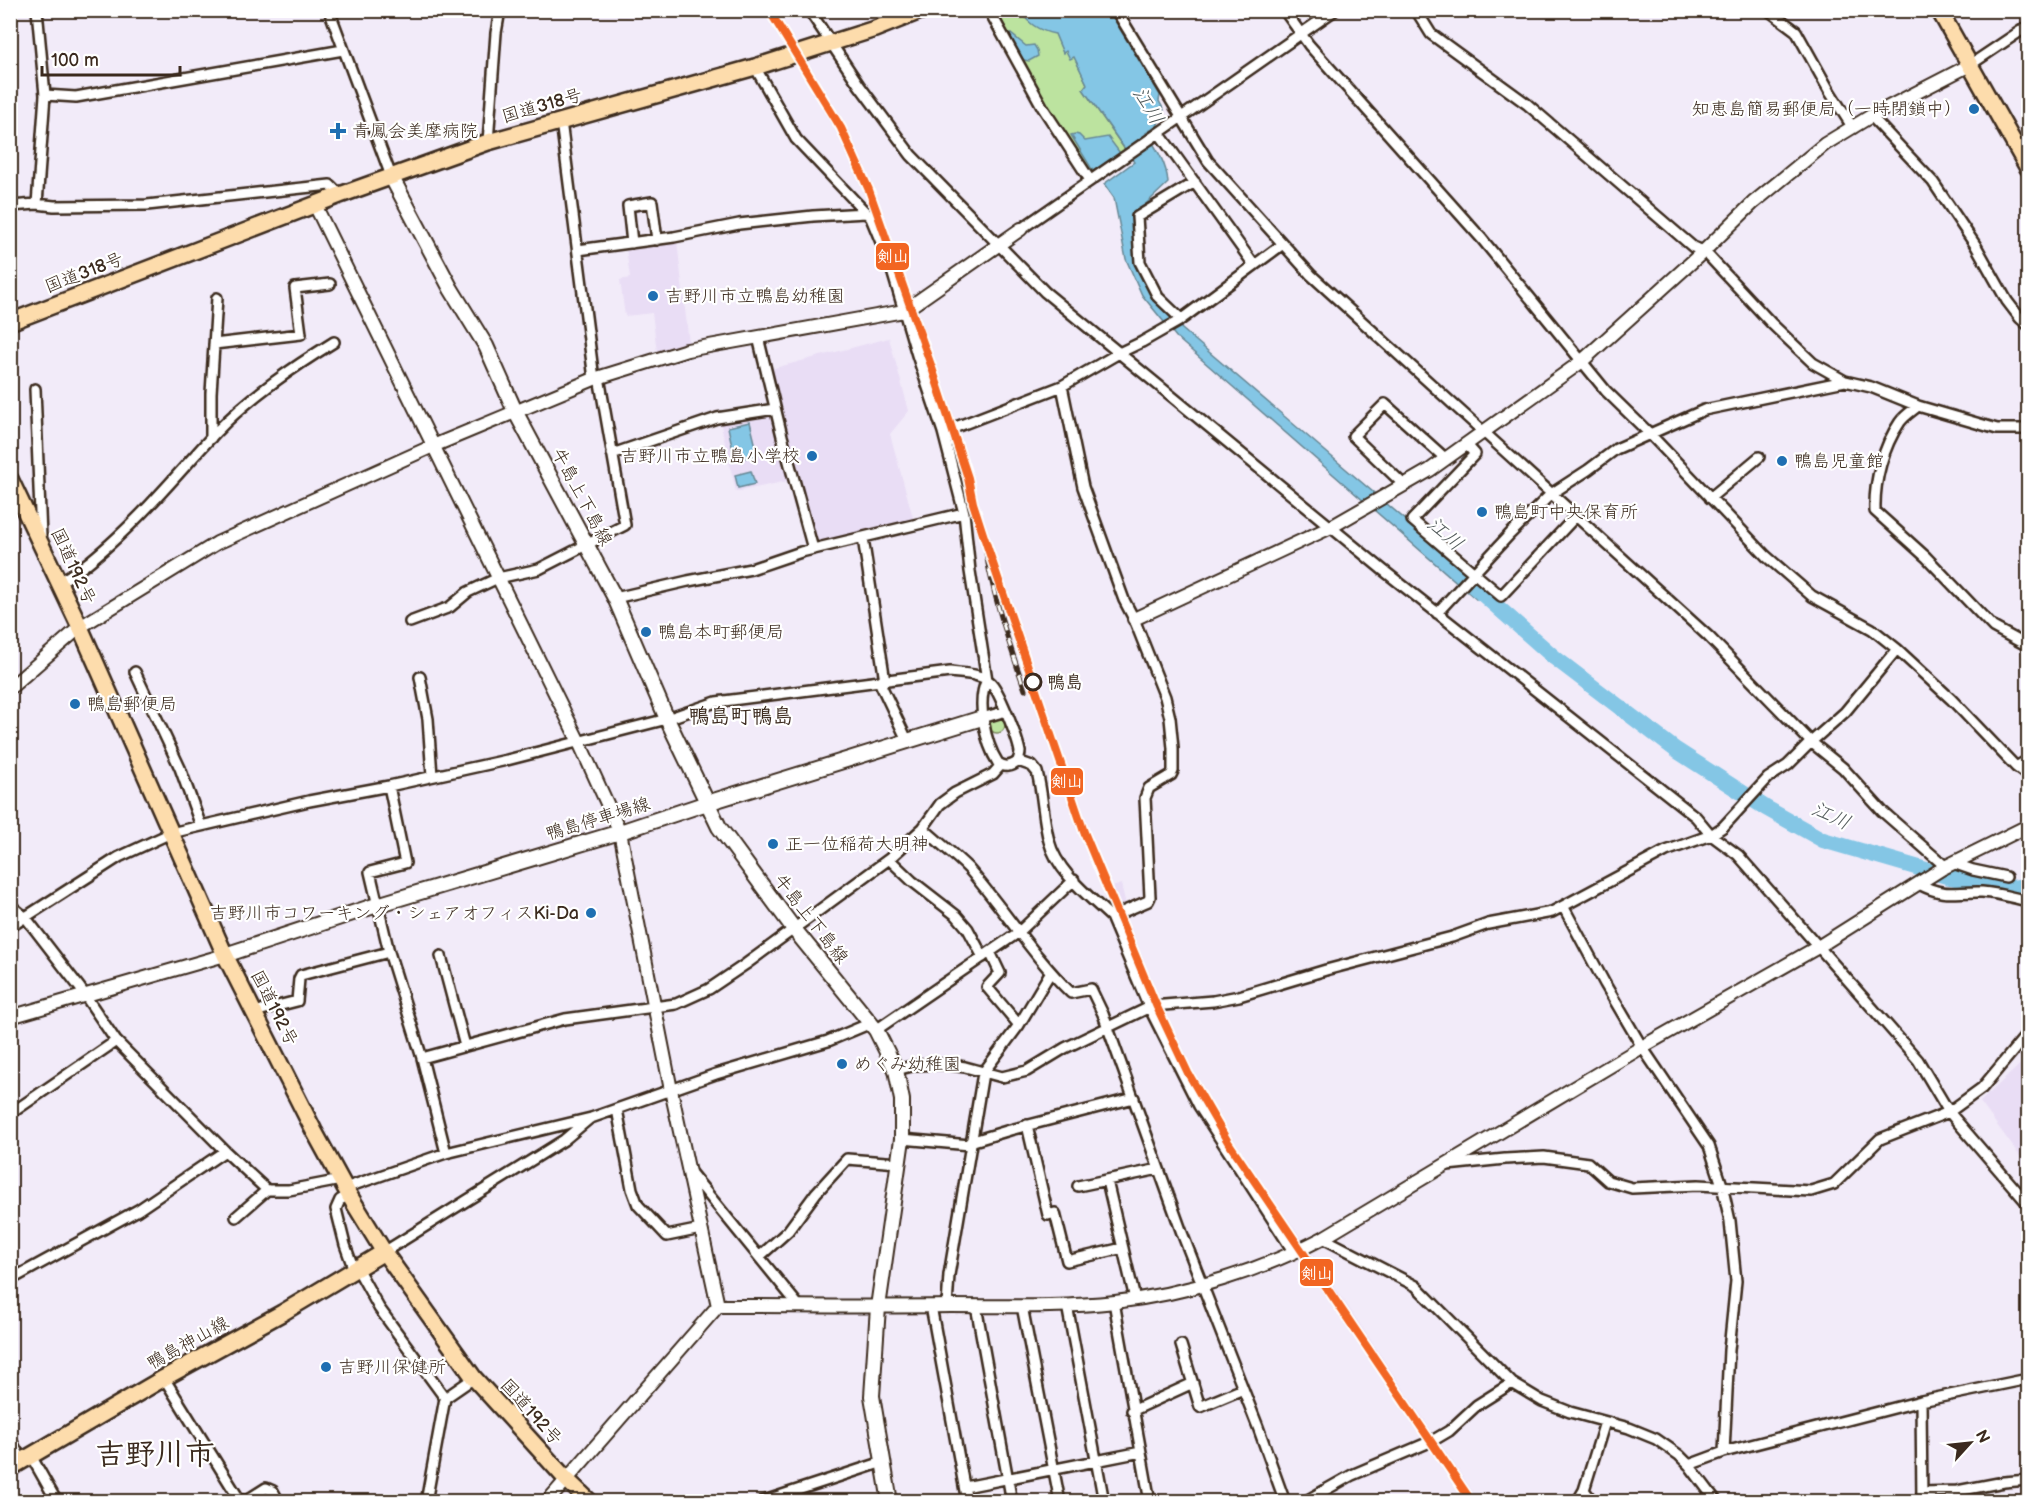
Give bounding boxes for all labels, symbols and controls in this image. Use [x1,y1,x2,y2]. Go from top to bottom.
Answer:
scale bar [42,39,180,77]
text: 100 m [51,50,99,71]
water label: 江川 [1127,83,1169,129]
street label: 国道318号 [499,85,585,127]
place label: 知恵島簡易郵便局（一時閉鎖中） [1692,99,1962,120]
marker: 知恵島簡易郵便局（一時閉鎖中） [1967,102,1981,116]
place label: 青鳳会美摩病院 [352,121,478,142]
marker: 青鳳会美摩病院 [329,122,347,140]
line badge: 剣山 [875,242,910,271]
street label: 国道318号 [42,248,126,298]
text: 剣山 [877,248,909,267]
place label: 吉野川市立鴨島幼稚園 [665,286,845,307]
marker: 吉野川市立鴨島幼稚園 [646,289,660,303]
street label: 牛島上下島線 [547,444,617,550]
place label: 吉野川市立鴨島小学校 [620,446,800,467]
marker: 吉野川市立鴨島小学校 [805,449,819,463]
place label: 鴨島児童館 [1794,451,1884,472]
marker: 鴨島児童館 [1775,454,1789,468]
place label: 鴨島町中央保育所 [1494,502,1638,523]
marker: 鴨島町中央保育所 [1475,505,1489,519]
water label: 江川 [1422,512,1468,556]
street label: 国道192号 [46,524,100,608]
place label: 鴨島本町郵便局 [658,622,784,643]
marker: 鴨島本町郵便局 [639,625,653,639]
place label: 鴨島 [1047,672,1083,693]
marker: 鴨島 [1024,673,1042,691]
place label: 鴨島郵便局 [87,694,177,715]
marker: 鴨島郵便局 [68,697,82,711]
district label: 鴨島町鴨島 [689,704,794,729]
line badge: 剣山 [1050,767,1084,796]
text: 剣山 [1051,773,1083,792]
street label: 鴨島停車場線 [543,793,653,845]
water label: 江川 [1808,797,1854,835]
place label: 正一位稲荷大明神 [785,834,929,855]
marker: 正一位稲荷大明神 [766,837,780,851]
street label: 牛島上下島線 [769,870,853,968]
place label: 吉野川市コワーキング・シェアオフィスKi-Da [210,903,579,924]
marker: 吉野川市コワーキング・シェアオフィスKi-Da [584,906,598,920]
street label: 国道192号 [246,967,302,1049]
place label: めぐみ幼稚園 [854,1054,961,1075]
marker: めぐみ幼稚園 [835,1057,849,1071]
line badge: 剣山 [1299,1258,1334,1287]
text: 剣山 [1301,1265,1333,1284]
street label: 鴨島神山線 [144,1312,232,1374]
place label: 吉野川保健所 [338,1357,446,1378]
marker: 吉野川保健所 [319,1360,333,1374]
street label: 国道192号 [496,1375,566,1449]
north arrow [1940,1413,2000,1473]
text: N [1971,1427,1993,1447]
district label: 吉野川市 [95,1437,215,1473]

